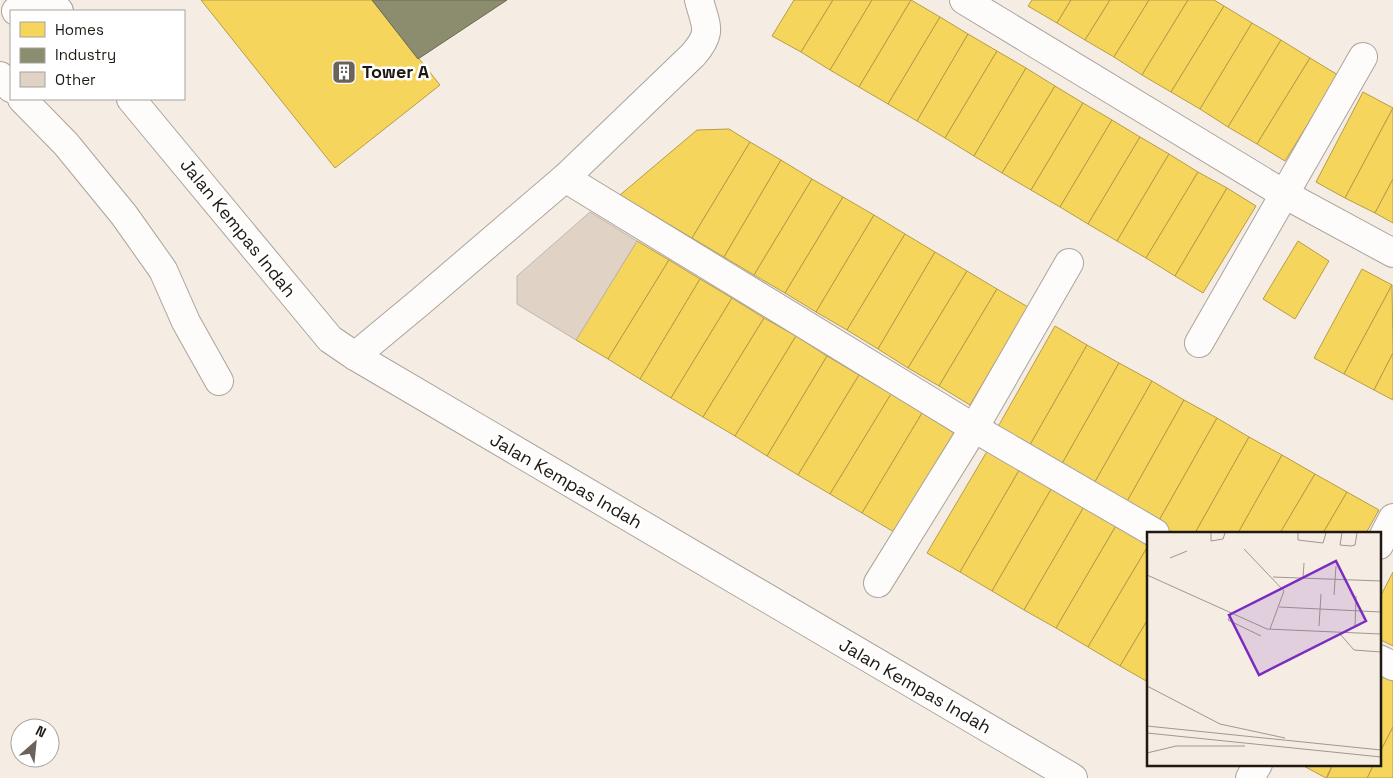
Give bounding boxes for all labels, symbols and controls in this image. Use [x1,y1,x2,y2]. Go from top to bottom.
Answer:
legend [10,10,185,100]
text: Homes [55,20,104,39]
text: Industry [55,45,116,64]
building icon: Tower A [331,59,357,85]
place label: Tower A [362,60,430,83]
text: Other [55,70,96,89]
street label: Jalan Kempas Indah [175,154,301,302]
street label: Jalan Kempas Indah [486,428,647,534]
inset map [1147,532,1380,766]
street label: Jalan Kempas Indah [835,633,996,739]
north arrow [10,718,60,768]
text: N [33,721,49,742]

